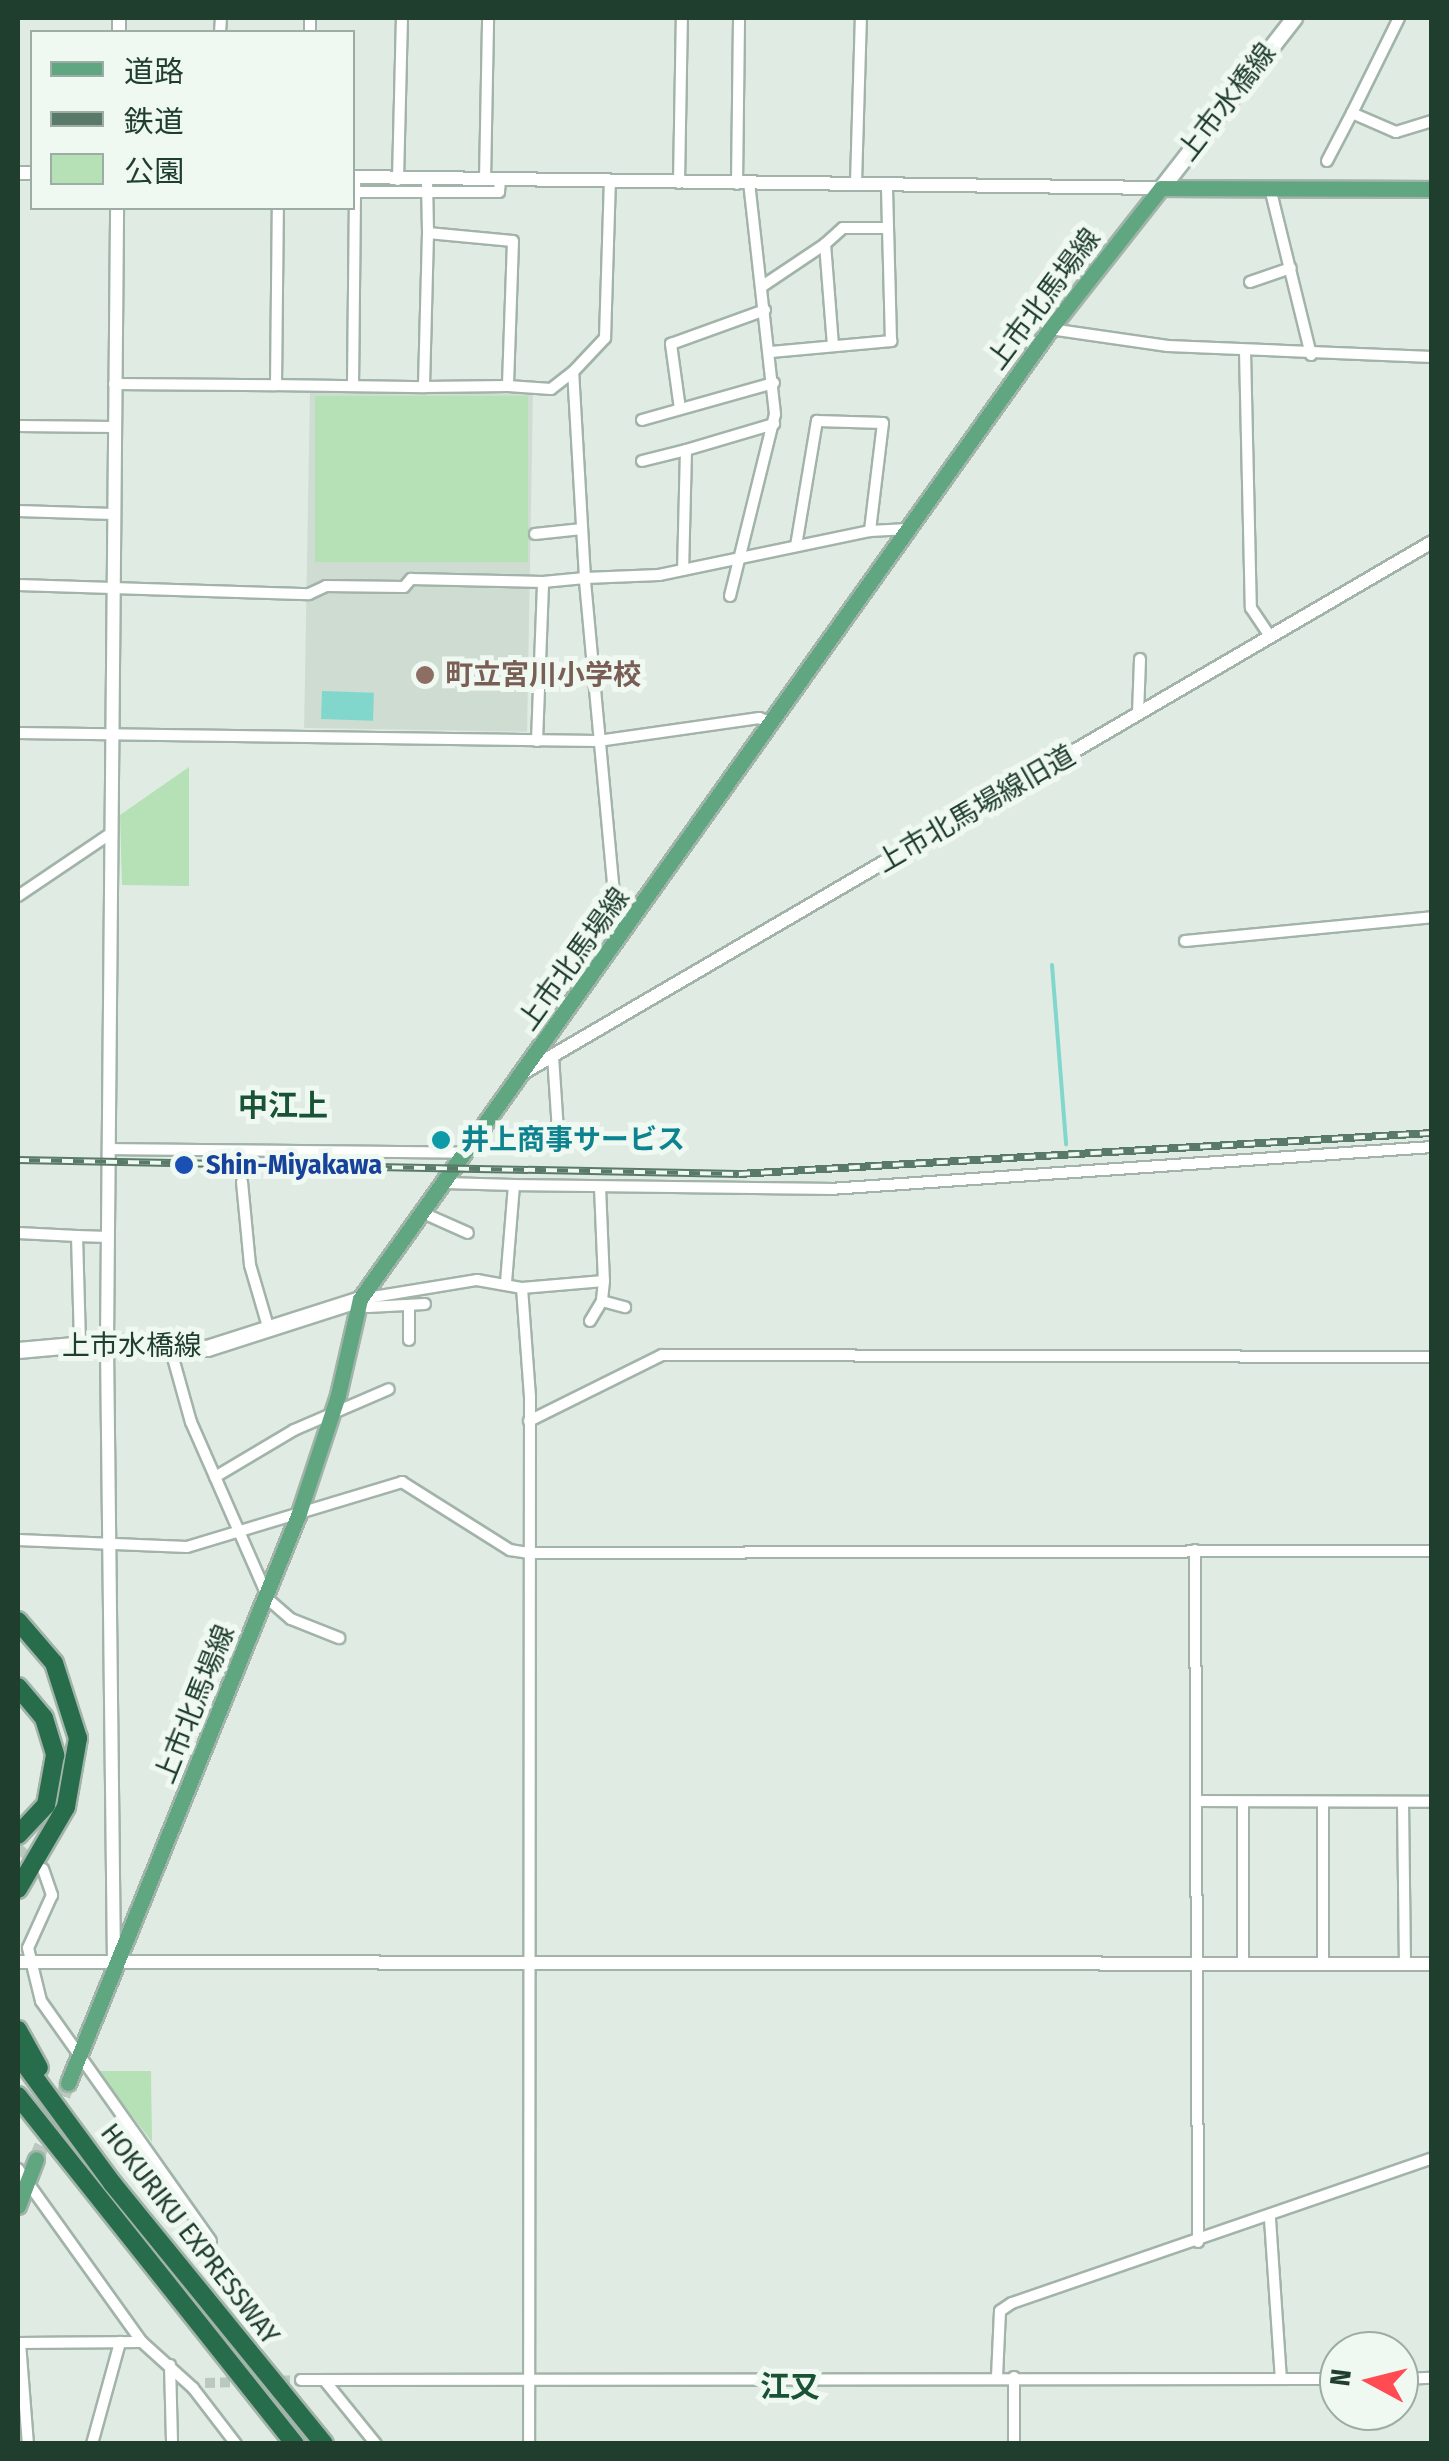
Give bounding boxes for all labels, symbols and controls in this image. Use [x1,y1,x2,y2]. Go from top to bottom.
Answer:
legend [30,30,355,210]
street label: 上市水橋線 [1171,36,1283,168]
text: 道路 [124,54,184,90]
text: 鉄道 [124,104,184,140]
text: 公園 [124,154,184,190]
street label: 上市北馬場線 [980,222,1108,376]
place label: 町立宮川小学校 [445,658,641,692]
marker: 町立宮川小学校 [414,664,436,686]
street label: 上市北馬場線旧道 [871,738,1081,880]
street label: 上市北馬場線 [511,881,637,1037]
district label: 中江上 [238,1088,328,1124]
place label: 井上商事サービス [461,1123,685,1157]
marker: 井上商事サービス [430,1129,452,1151]
place label: Shin-Miyakawa [206,1148,382,1182]
marker: Shin-Miyakawa [171,1152,197,1178]
street label: 上市水橋線 [62,1329,202,1363]
street label: 上市北馬場線 [148,1620,242,1788]
street label: HOKURIKU EXPRESSWAY [93,2117,287,2351]
north arrow [1319,2331,1419,2431]
text: N [1323,2367,1358,2388]
district label: 江又 [760,2369,820,2405]

